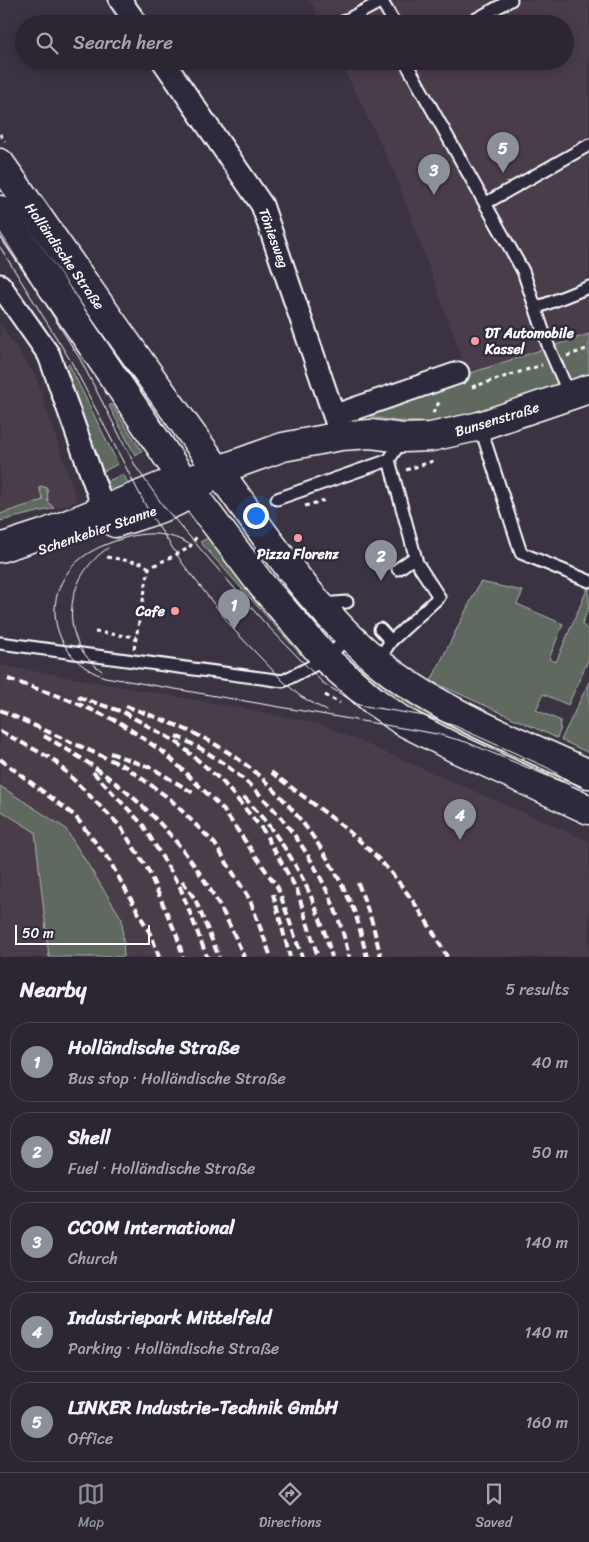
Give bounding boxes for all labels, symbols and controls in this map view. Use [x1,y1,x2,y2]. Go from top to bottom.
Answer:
search box [15,15,574,70]
text: Search here [73,26,173,59]
icon: search [33,29,61,57]
pin: 5 [487,132,519,173]
pin: 3 [418,154,450,195]
street label: Holländische Straße [18,197,111,315]
street label: Töniesweg [251,205,296,272]
place label: DT Automobile Kassel [484,321,575,362]
marker: DT Automobile Kassel [469,335,481,347]
street label: Bunsenstraße [452,395,543,444]
street label: Schenkebier Stanne [34,498,160,563]
your location [243,503,269,529]
marker: Pizza Florenz [292,532,304,544]
pin: 2 [365,540,397,581]
place label: Pizza Florenz [257,542,339,567]
pin: 1 [218,589,250,630]
place label: Cafe [135,599,166,624]
marker: Cafe [169,605,181,617]
pin: 4 [444,799,476,840]
text: 50 m [22,921,54,946]
scale bar [15,922,150,945]
text: Nearby [20,971,86,1009]
text: 5 results [505,975,569,1004]
text: Holländische Straße [68,1031,240,1064]
text: 1 [34,1048,40,1077]
text: 40 m [531,1048,568,1077]
text: Bus stop · Holländische Straße [68,1064,286,1093]
text: Shell [68,1121,110,1154]
text: 2 [32,1138,42,1167]
text: 50 m [532,1138,568,1167]
text: Fuel · Holländische Straße [68,1154,255,1183]
text: CCOM International [68,1211,235,1244]
text: 3 [33,1228,41,1257]
text: 140 m [525,1228,568,1257]
text: Church [68,1244,118,1273]
text: Industriepark Mittelfeld [68,1301,271,1334]
text: 4 [32,1318,42,1347]
text: 140 m [525,1318,568,1347]
text: Parking · Holländische Straße [68,1334,279,1363]
text: LINKER Industrie-Technik GmbH [68,1391,338,1424]
text: 5 [32,1408,42,1437]
text: 160 m [525,1408,568,1437]
text: Office [68,1424,113,1453]
tab: Map [77,1480,105,1535]
tab: Directions [259,1480,321,1535]
tab: Saved [475,1480,512,1535]

